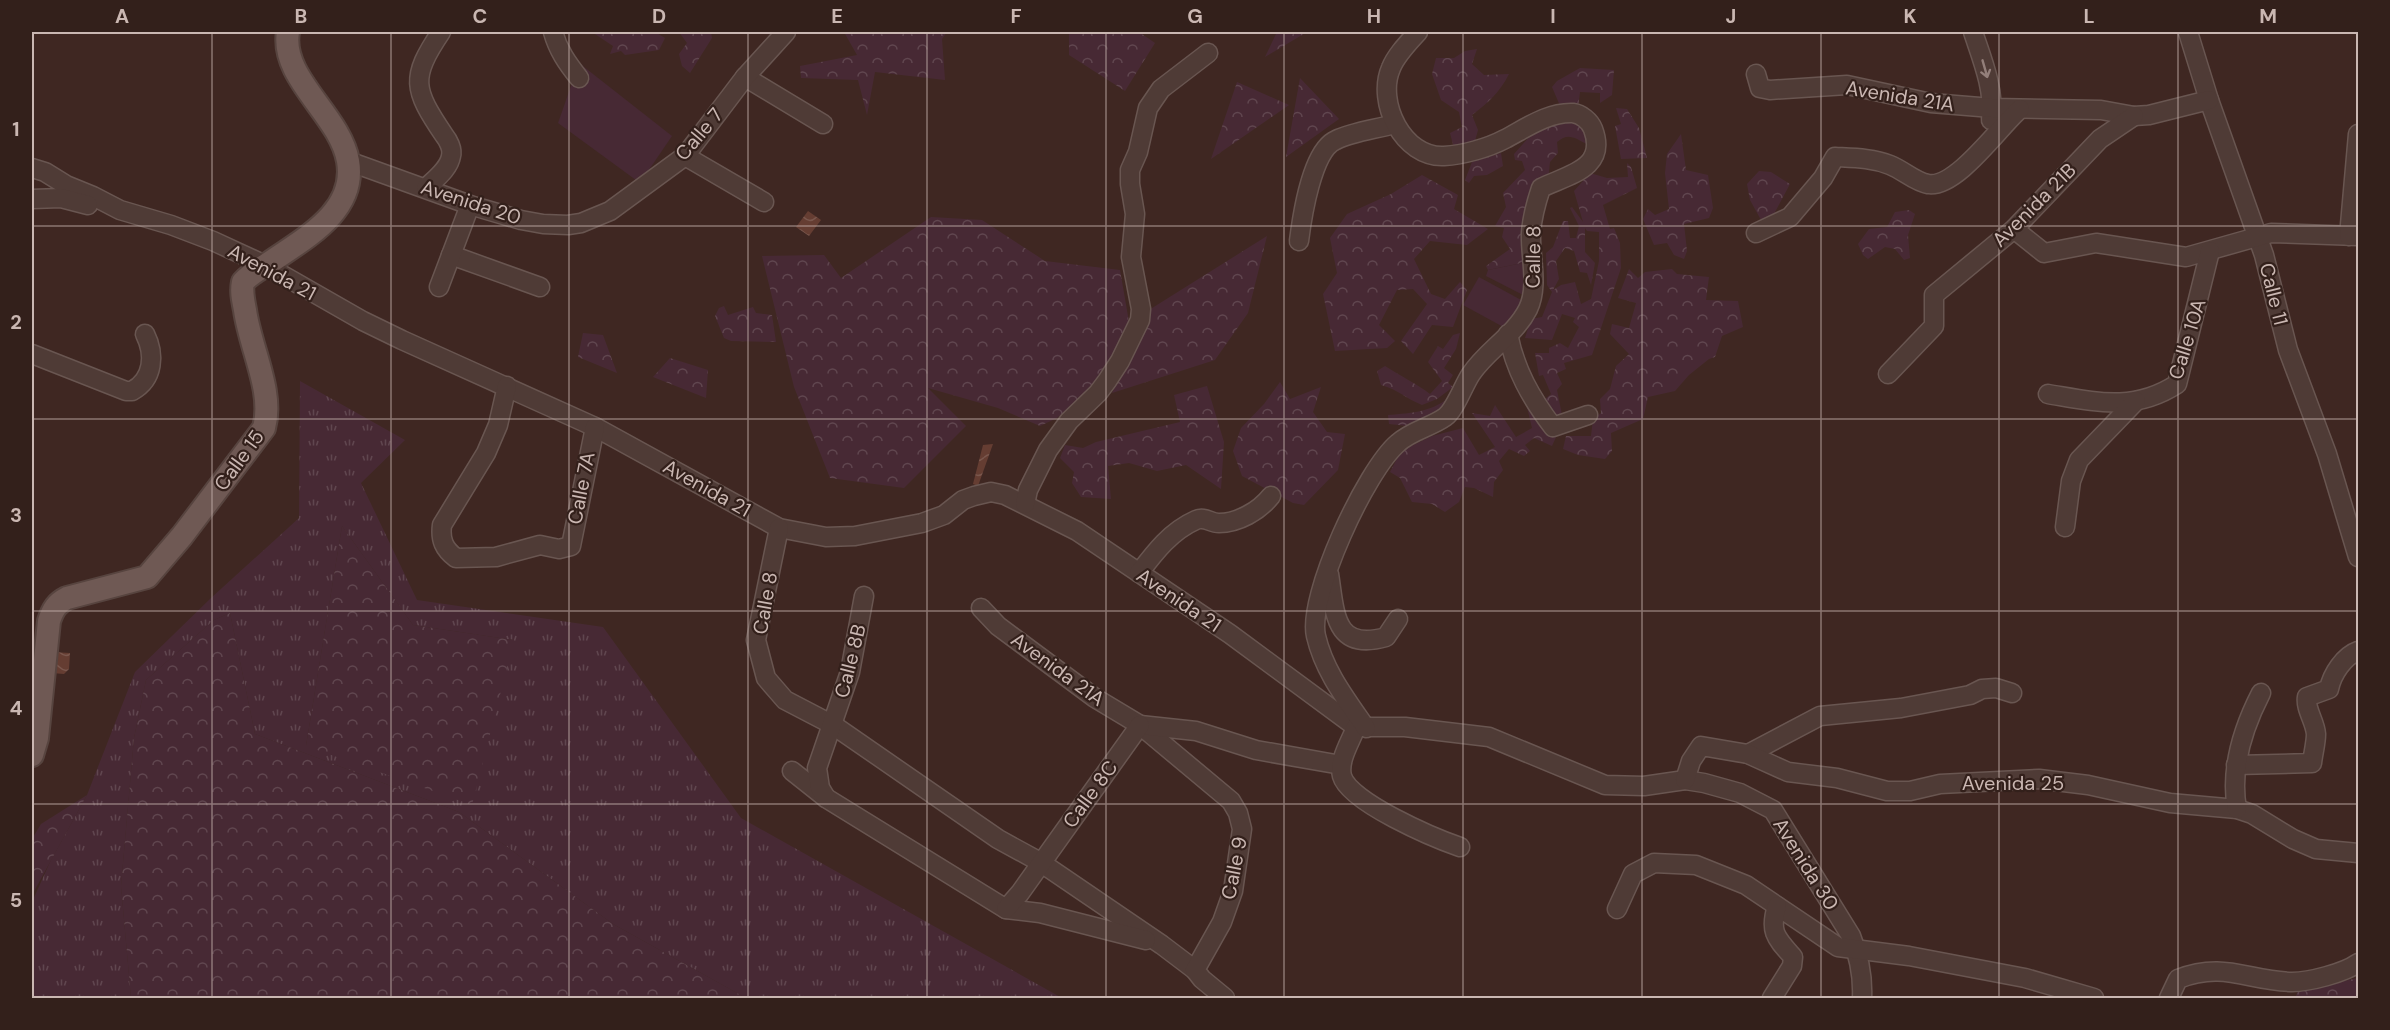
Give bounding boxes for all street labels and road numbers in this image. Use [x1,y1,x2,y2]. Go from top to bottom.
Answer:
street label: Avenida 21A [1844,75,1956,117]
street label: Calle 7 [669,102,729,166]
street label: Avenida 21B [1986,157,2082,253]
street label: Avenida 20 [418,174,524,230]
street label: Calle 8 [1519,225,1547,289]
street label: Avenida 21 [223,238,321,306]
street label: Calle 11 [2254,260,2294,328]
street label: Calle 10A [2162,295,2212,383]
street label: Calle 15 [208,424,270,496]
street label: Calle 7A [561,450,601,526]
street label: Avenida 21 [659,453,755,523]
street label: Avenida 21 [1132,562,1226,638]
street label: Calle 8 [747,570,783,636]
street label: Calle 8B [828,621,872,701]
street label: Avenida 21A [1006,626,1110,712]
street label: Calle 8C [1057,755,1123,833]
street label: Avenida 25 [1962,770,2064,796]
street label: Avenida 30 [1767,813,1845,915]
street label: Calle 9 [1215,834,1253,902]

